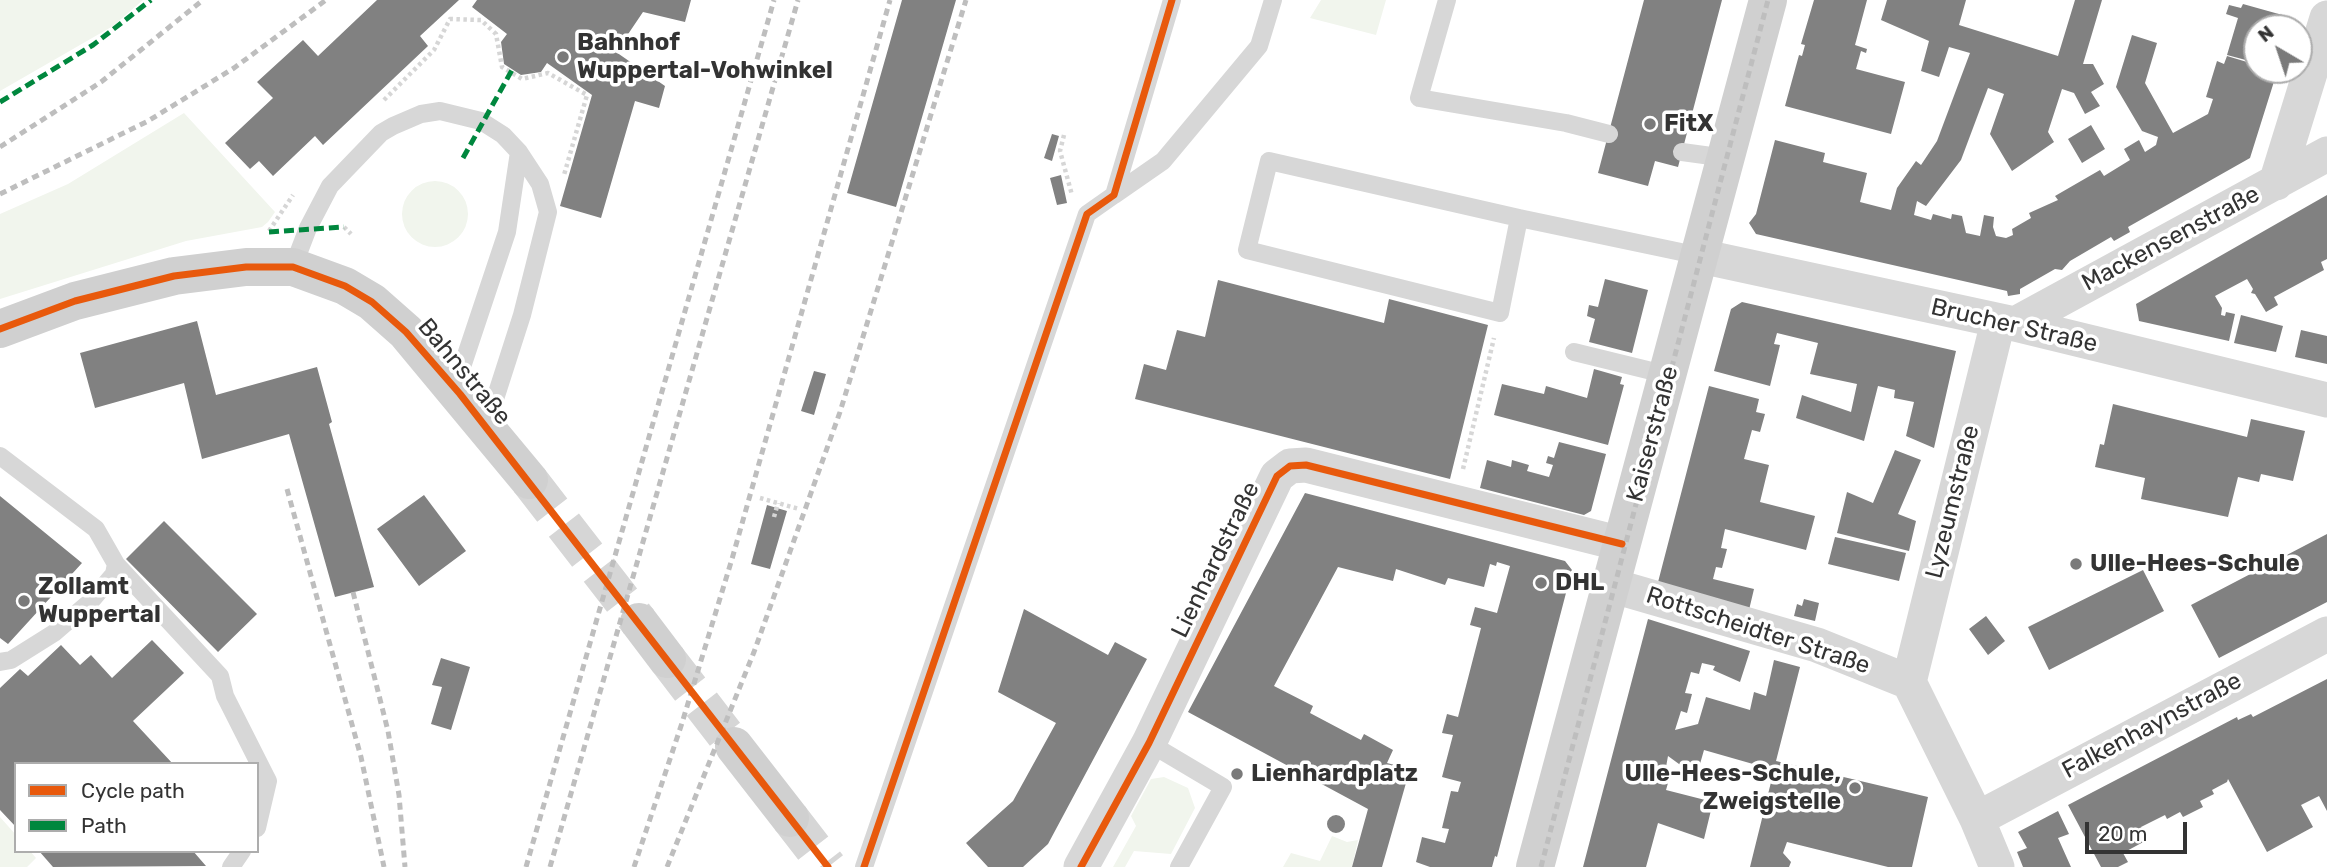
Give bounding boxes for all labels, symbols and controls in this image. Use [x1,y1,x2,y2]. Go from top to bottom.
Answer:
north arrow [2243,14,2313,84]
text: N [2253,21,2278,47]
place label: Bahnhof Wuppertal-Vohwinkel [577,29,833,85]
marker: Bahnhof Wuppertal-Vohwinkel [555,49,571,65]
place label: FitX [1664,110,1713,138]
marker: FitX [1642,116,1658,132]
street label: Mackensenstraße [2077,180,2265,298]
street label: Brucher Straße [1928,293,2100,359]
street label: Bahnstraße [411,313,517,431]
street label: Kaiserstraße [1621,363,1685,505]
street label: Lyzeumstraße [1920,422,1986,582]
street label: Lienhardstraße [1166,477,1266,643]
place label: Ulle-Hees-Schule [2090,550,2300,578]
marker: Ulle-Hees-Schule [2068,556,2084,572]
place label: DHL [1555,569,1604,597]
place label: Zollamt Wuppertal [38,573,161,629]
marker: DHL [1533,575,1549,591]
street label: Rottscheidter Straße [1643,581,1873,681]
marker: Zollamt Wuppertal [16,593,32,609]
street label: Falkenhaynstraße [2057,667,2247,785]
place label: Lienhardplatz [1251,760,1418,788]
place label: Ulle-Hees-Schule, Zweigstelle [1625,760,1841,816]
legend [14,762,259,853]
marker: Lienhardplatz [1229,766,1245,782]
text: Cycle path [81,778,185,803]
marker: Ulle-Hees-Schule, Zweigstelle [1847,780,1863,796]
scale bar [2089,808,2190,852]
text: Path [81,813,127,838]
text: 20 m [2098,821,2147,846]

